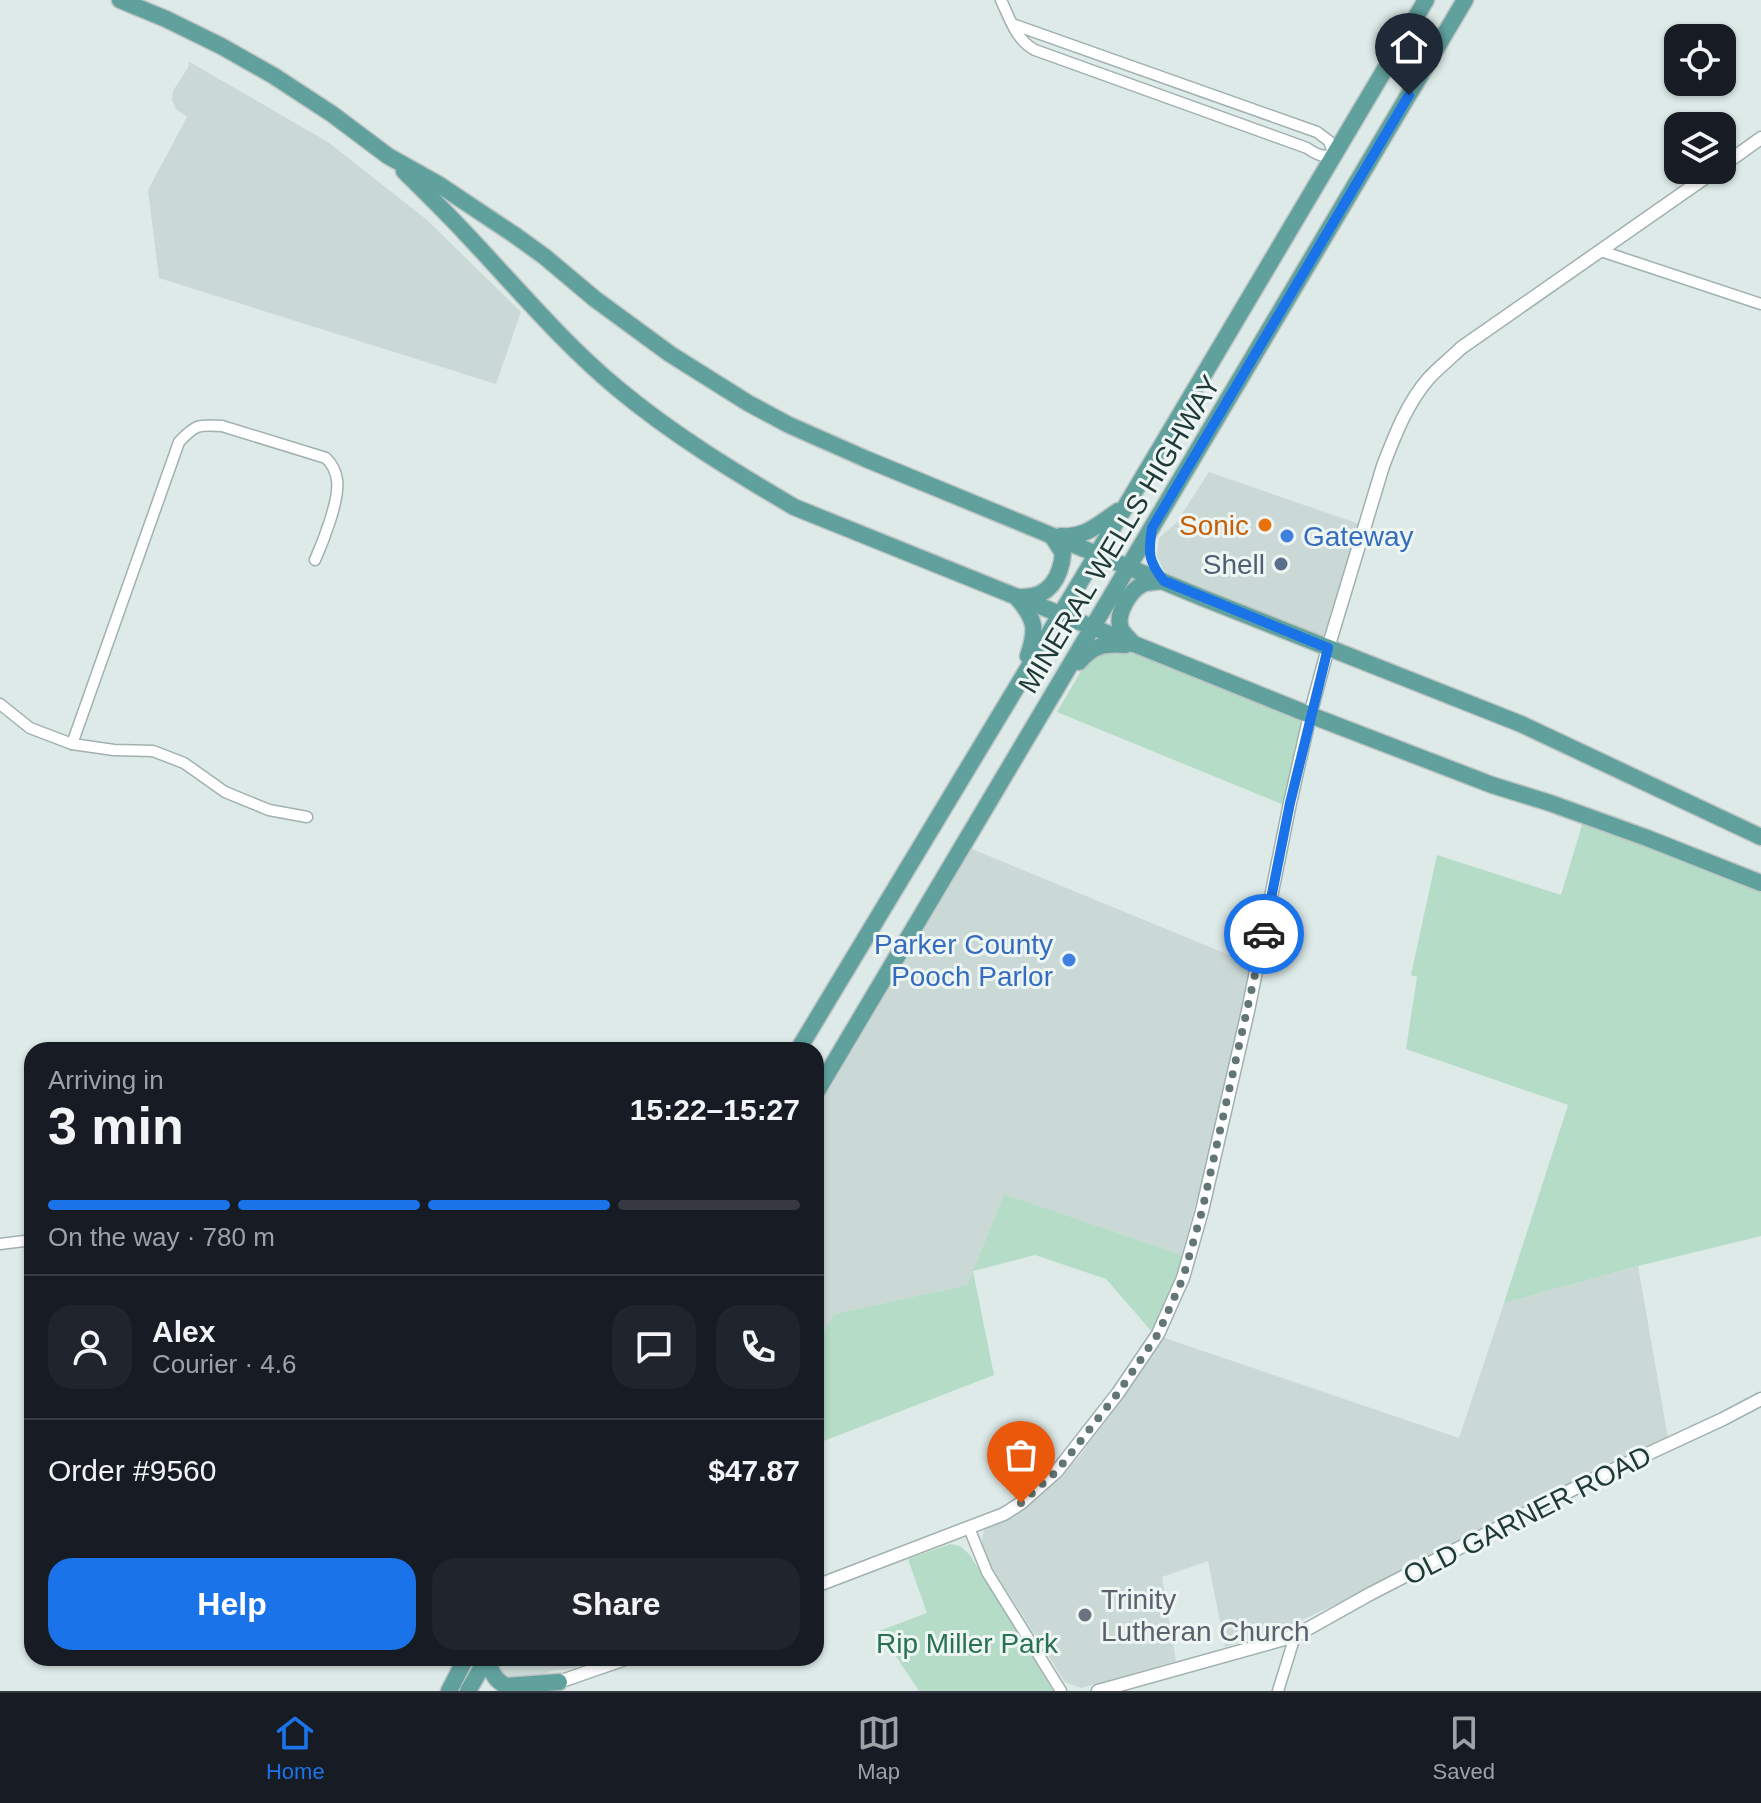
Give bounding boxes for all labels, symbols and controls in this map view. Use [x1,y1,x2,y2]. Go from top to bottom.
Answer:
pin [1375,13,1443,95]
map controls [1664,24,1736,184]
button: locate [1664,24,1736,96]
icon: home [1387,25,1431,69]
button: layers [1664,112,1736,184]
street label: MINERAL WELLS HIGHWAY [1012,370,1227,698]
place label: Sonic [1179,510,1249,541]
marker: Sonic [1256,516,1274,534]
place label: Gateway [1303,521,1414,552]
marker: Gateway [1278,527,1296,545]
place label: Shell [1203,549,1265,580]
marker: Shell [1272,555,1290,573]
courier [1224,894,1304,974]
icon: car [1242,912,1286,956]
place label: Parker County Pooch Parlor [874,929,1053,992]
marker: Parker County Pooch Parlor [1060,951,1078,969]
text: Arriving in [48,1065,164,1095]
text: 15:22–15:27 [630,1093,800,1126]
text: 3 min [48,1097,184,1155]
text: On the way · 780 m [48,1222,275,1252]
button: person [48,1305,132,1389]
button: chat [612,1305,696,1389]
button: phone [716,1305,800,1389]
text: Alex [152,1315,215,1348]
text: Courier · 4.6 [152,1349,297,1379]
pin [987,1421,1055,1503]
icon: bag [999,1433,1043,1477]
street label: OLD GARNER ROAD [1398,1439,1656,1591]
text: Order #9560 [48,1454,216,1487]
text: $47.87 [708,1454,800,1487]
button: Help [48,1558,416,1650]
button: Share [432,1558,800,1650]
place label: Trinity Lutheran Church [1101,1584,1310,1647]
marker: Trinity Lutheran Church [1076,1606,1094,1624]
park label: Rip Miller Park [876,1628,1059,1659]
tab: Home [266,1711,325,1785]
tab: Map [857,1711,901,1785]
tab: Saved [1433,1711,1495,1785]

